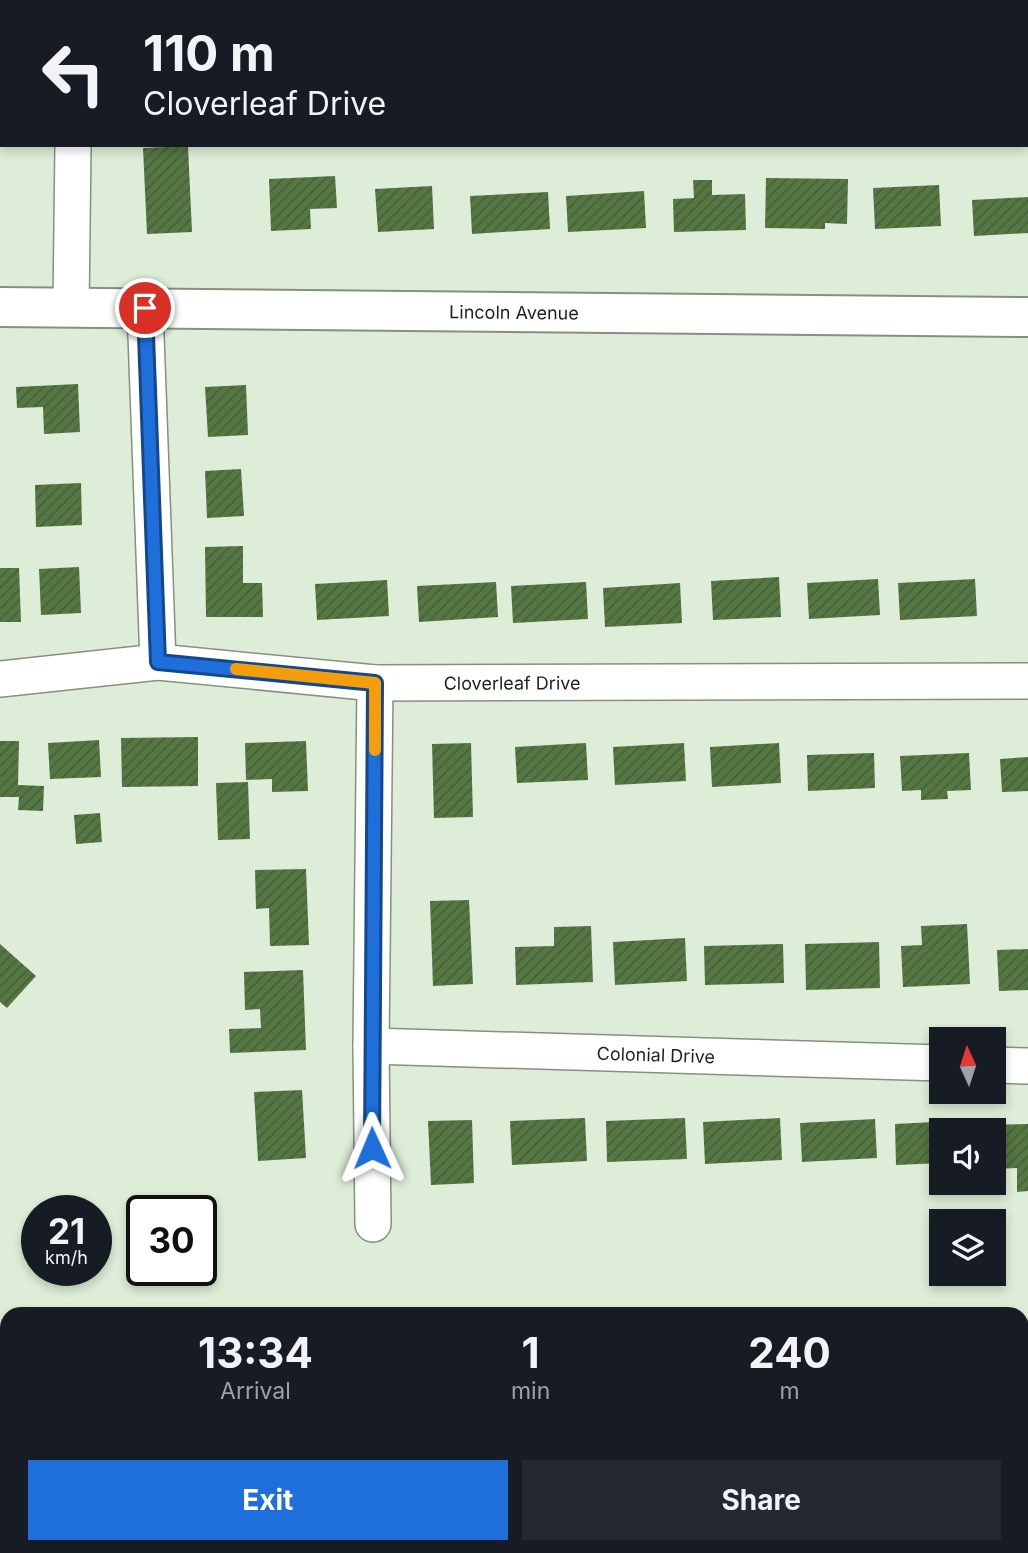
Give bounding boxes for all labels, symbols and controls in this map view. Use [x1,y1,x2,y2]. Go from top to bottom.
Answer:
text: 110 m [143,24,275,83]
icon: left [28,28,119,119]
text: Cloverleaf Drive [143,84,386,123]
pin [115,278,175,338]
icon: arrive [126,289,164,327]
street label: Lincoln Avenue [449,301,579,323]
street label: Cloverleaf Drive [444,672,581,693]
north arrow [929,1027,1006,1104]
map controls [929,1027,1006,1286]
street label: Colonial Drive [596,1042,715,1067]
position arrow [335,1111,409,1185]
button: sound [929,1118,1006,1195]
speed limit sign: 30 [126,1195,217,1286]
button: layers [929,1209,1006,1286]
text: 21 [48,1210,85,1252]
text: km/h [45,1247,88,1268]
text: 13:34 [198,1327,313,1378]
text: 1 [522,1327,540,1378]
text: 240 [748,1327,831,1378]
text: Arrival [220,1377,291,1405]
text: min [511,1377,550,1405]
text: m [780,1377,800,1405]
button: Exit [28,1460,508,1540]
button: Share [522,1460,1001,1540]

